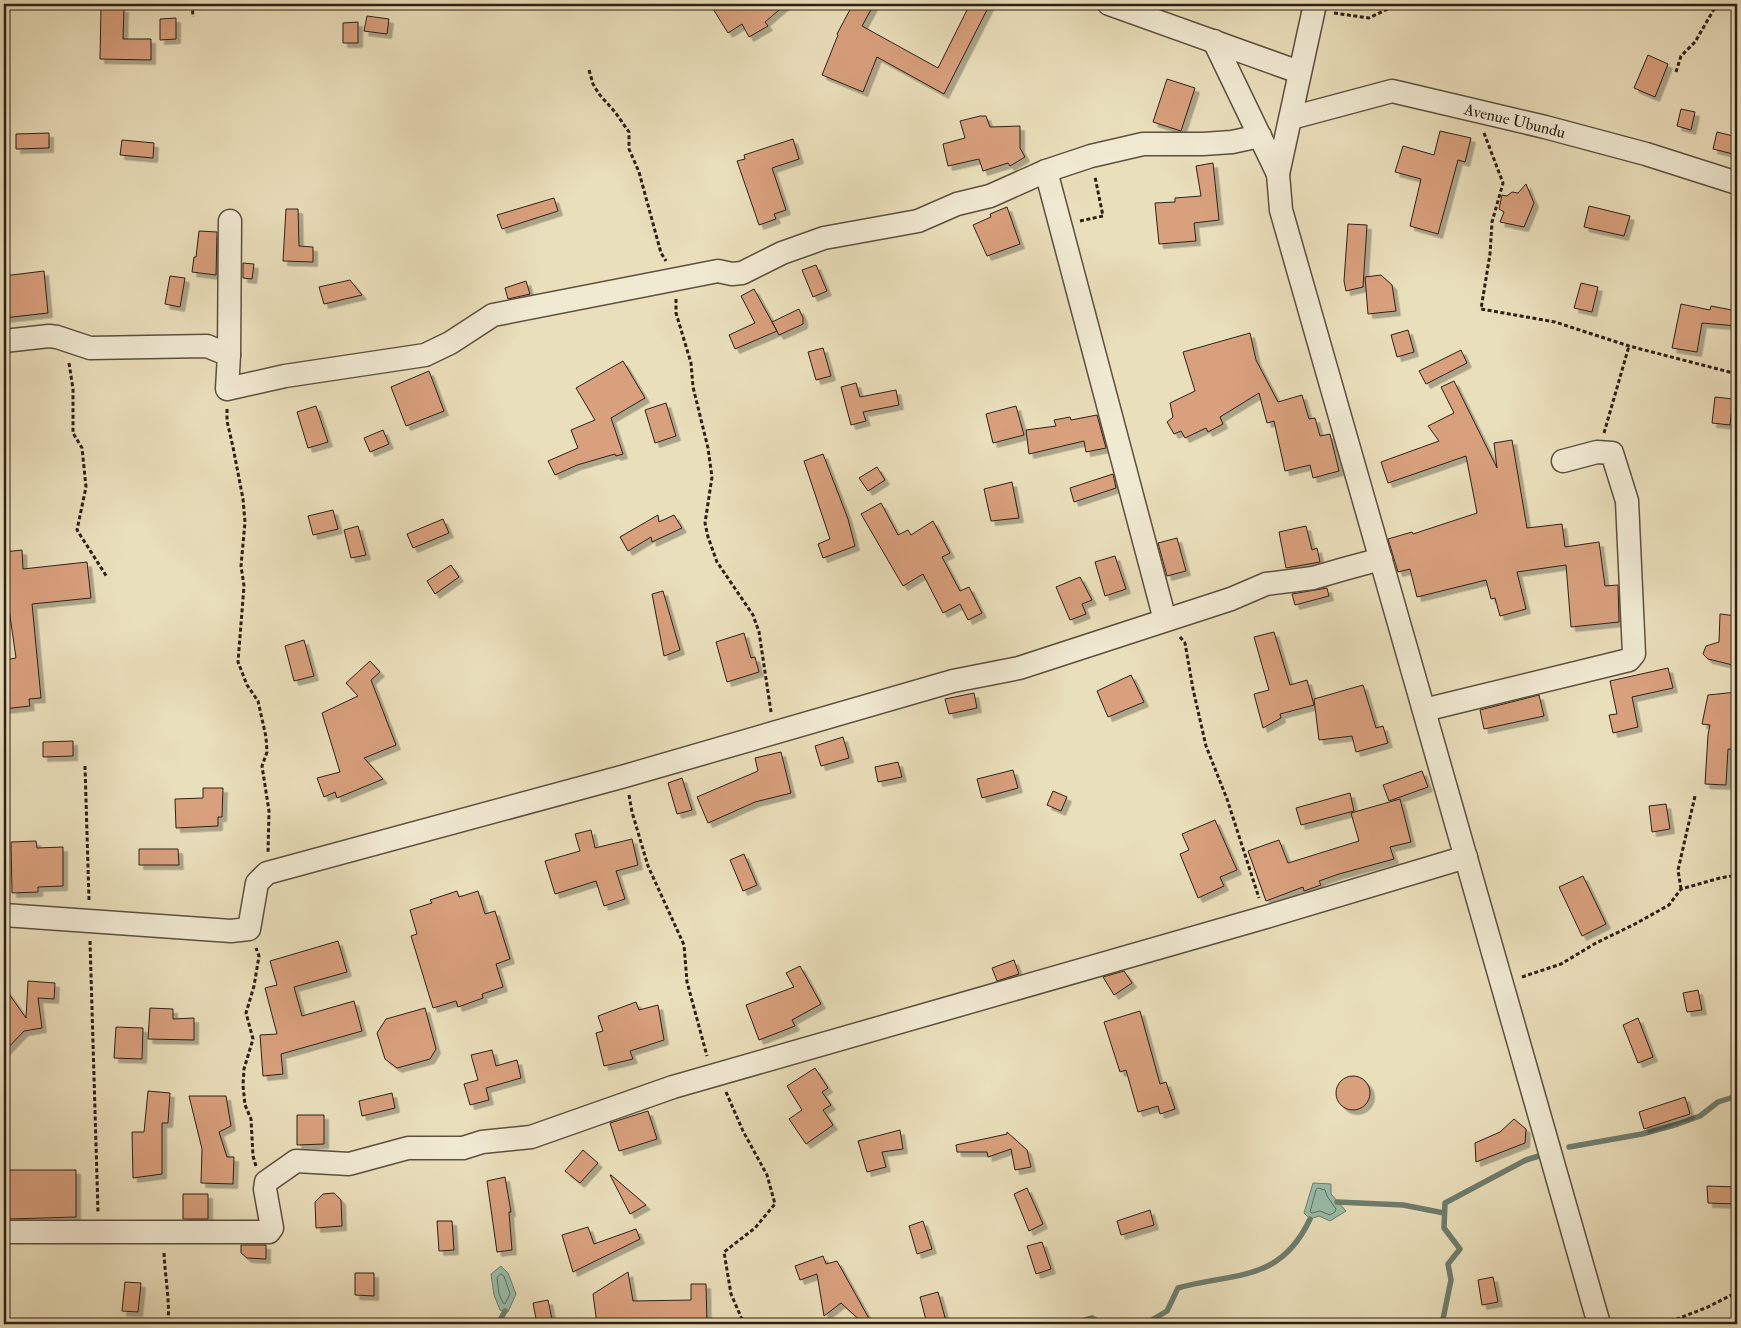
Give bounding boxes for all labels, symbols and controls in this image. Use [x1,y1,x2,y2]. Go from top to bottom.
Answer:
street label: Avenue Ubundu [1461,99,1568,143]

